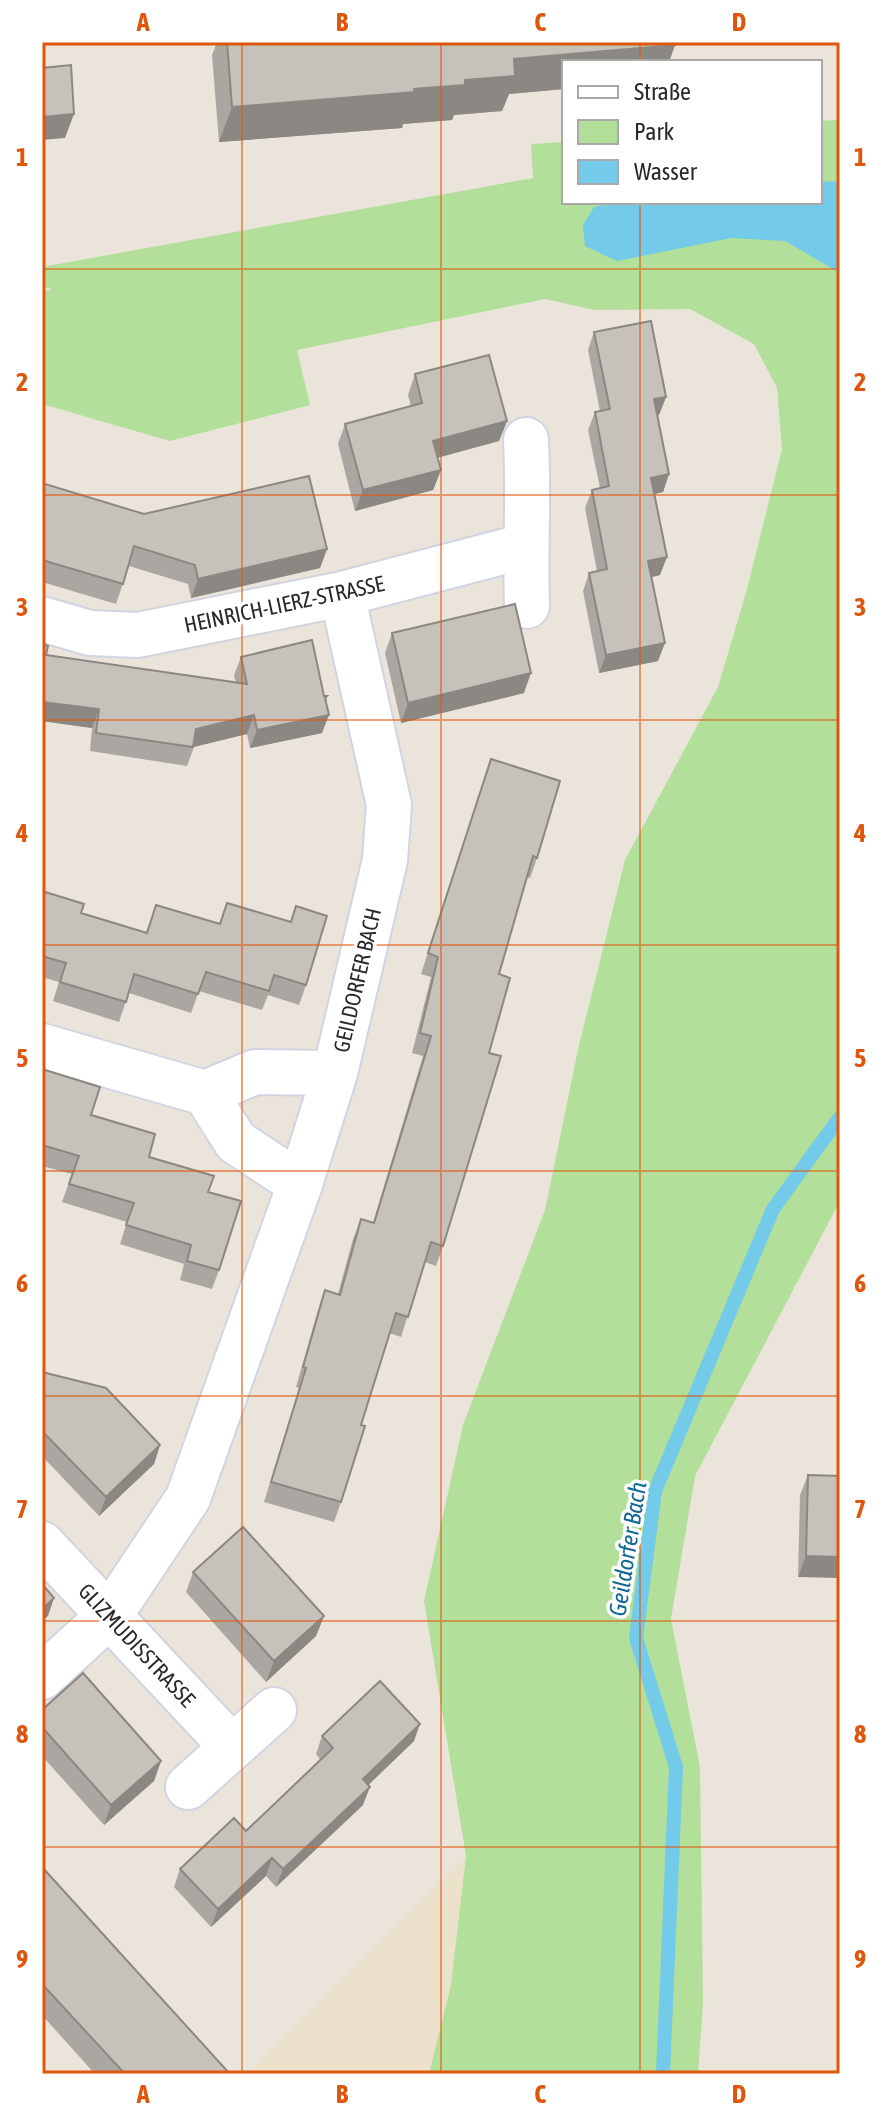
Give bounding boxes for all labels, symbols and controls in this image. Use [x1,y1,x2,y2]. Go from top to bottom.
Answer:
text: A [136,7,150,37]
text: B [336,7,349,37]
text: C [534,7,546,37]
text: D [732,7,746,37]
legend [562,60,822,204]
text: Straße [634,78,691,105]
text: Park [634,118,675,145]
text: 1 [16,142,28,172]
text: 1 [854,142,866,172]
text: Wasser [634,158,698,185]
text: 2 [16,367,28,397]
text: 2 [854,367,866,397]
street label: HEINRICH-LIERZ-STRASSE [182,570,387,638]
text: 3 [16,592,28,622]
text: 3 [854,592,866,622]
text: 4 [15,818,28,848]
text: 4 [853,818,866,848]
street label: GEILDORFER BACH [328,905,386,1055]
text: 5 [16,1043,28,1073]
text: 5 [854,1043,866,1073]
text: 6 [16,1268,28,1298]
text: 6 [854,1268,866,1298]
water label: Geildorfer Bach [604,1480,652,1618]
text: 7 [16,1494,28,1524]
text: 7 [854,1494,866,1524]
street label: GLIZMUDISSTRASSE [73,1578,201,1713]
text: 8 [16,1719,28,1749]
text: 8 [854,1719,866,1749]
text: 9 [16,1944,28,1974]
text: 9 [854,1944,866,1974]
text: A [136,2079,150,2109]
text: B [336,2079,349,2109]
text: C [534,2079,546,2109]
text: D [732,2079,746,2109]

